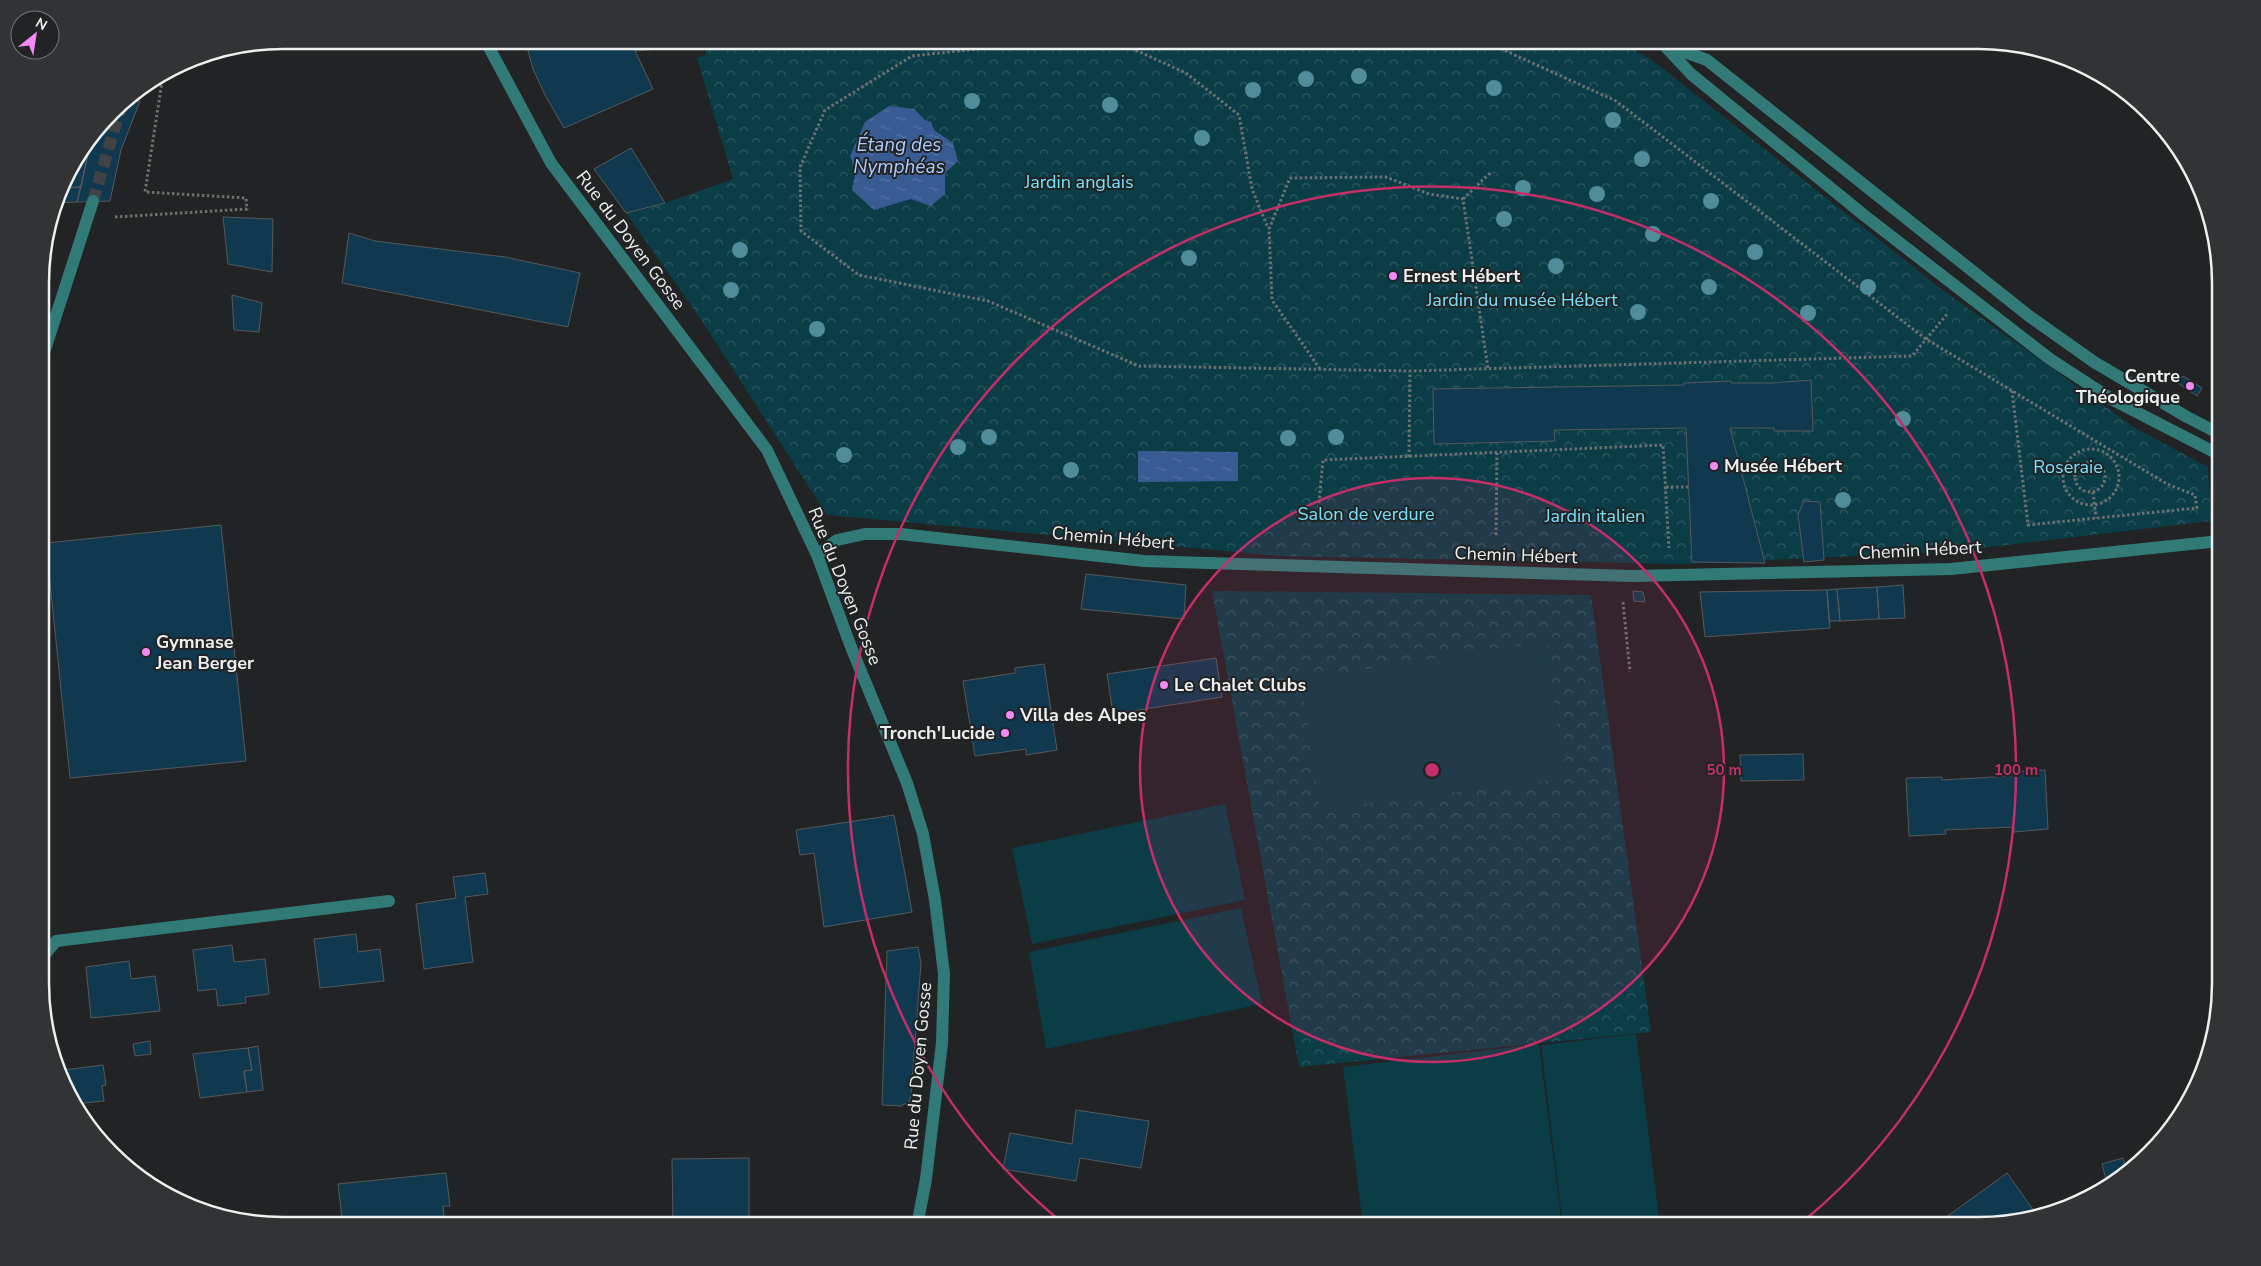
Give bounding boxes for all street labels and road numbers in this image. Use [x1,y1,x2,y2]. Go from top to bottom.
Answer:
street label: Rue du Doyen Gosse [571,166,691,314]
street label: Rue du Doyen Gosse [802,503,888,669]
street label: Chemin Hébert [1051,521,1176,555]
street label: Chemin Hébert [1858,535,1983,565]
street label: Chemin Hébert [1454,541,1579,569]
street label: Rue du Doyen Gosse [899,981,937,1151]

